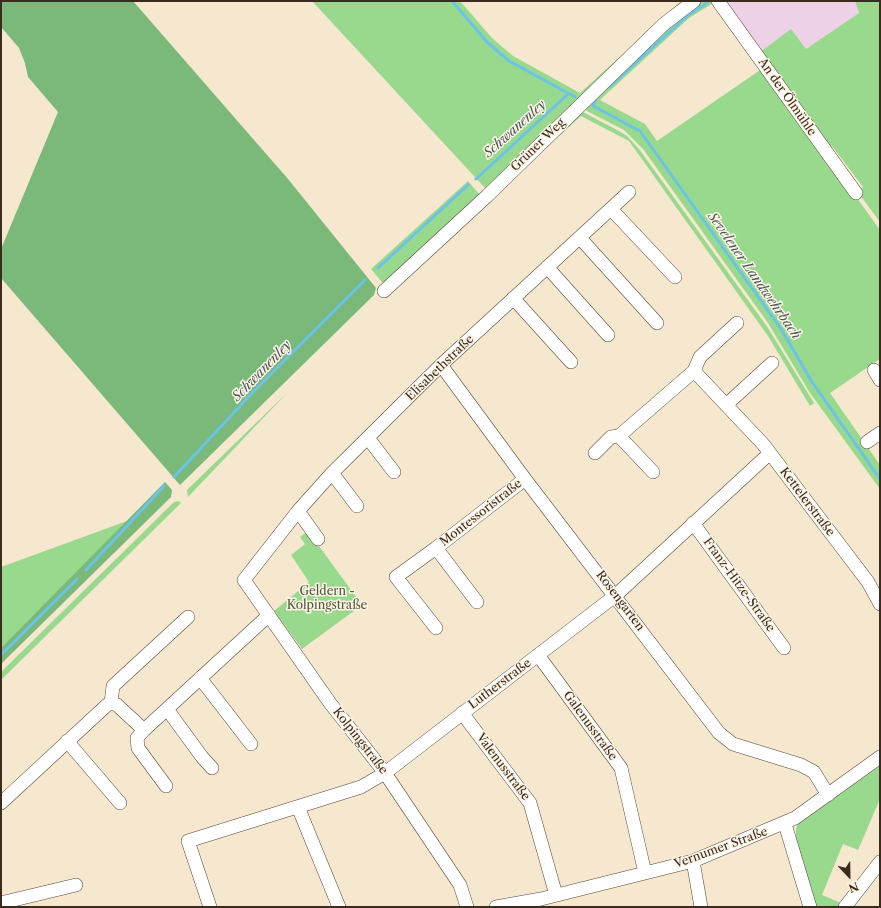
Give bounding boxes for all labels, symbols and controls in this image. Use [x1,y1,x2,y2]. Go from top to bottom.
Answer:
street label: An der Ölmühle [755,55,819,139]
water label: Schwanenley [481,97,549,161]
street label: Grüner Weg [508,116,568,174]
water label: Sevelener Landwehrbach [704,210,804,342]
street label: Elisabethstraße [403,332,477,404]
water label: Schwanenley [229,338,295,404]
street label: Kettelerstraße [777,465,837,539]
street label: Montessoristraße [437,477,525,549]
street label: Franz-Hitze-Straße [700,535,778,635]
street label: Rosengarten [593,568,647,634]
park label: Geldern - Kolpingstraße [287,585,367,613]
street label: Lutherstraße [466,656,534,712]
street label: Galenusstraße [560,689,620,763]
street label: Kolpingstraße [330,705,390,777]
street label: Valenusstraße [473,731,533,803]
street label: Vernumer Straße [672,824,770,872]
north arrow [829,856,869,896]
text: N [846,879,861,895]

